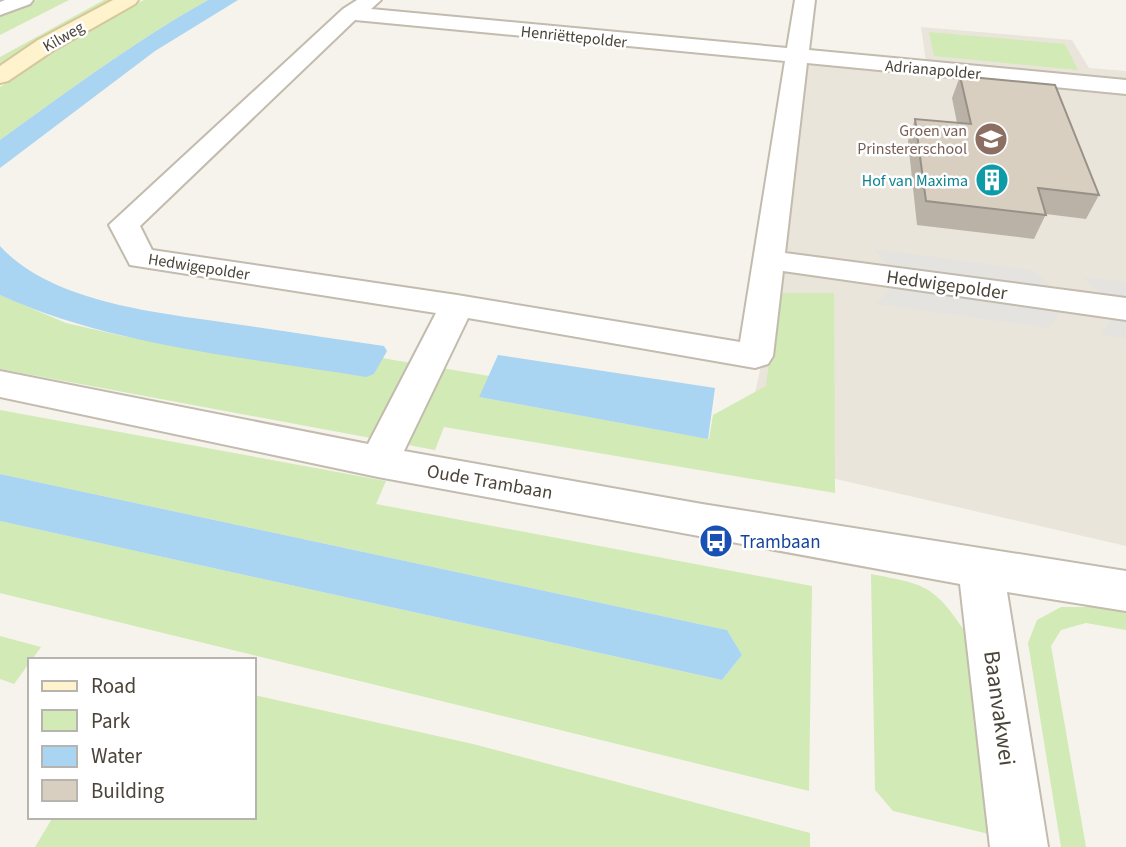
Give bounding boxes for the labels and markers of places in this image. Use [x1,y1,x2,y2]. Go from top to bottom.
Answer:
place label: Groen van Prinstererschool [857,120,967,160]
school or university icon: Groen van Prinstererschool [972,120,1010,158]
building icon: Hof van Maxima [973,161,1011,199]
place label: Hof van Maxima [862,170,968,192]
bus stop icon: Trambaan [697,522,735,560]
place label: Trambaan [740,529,821,556]

